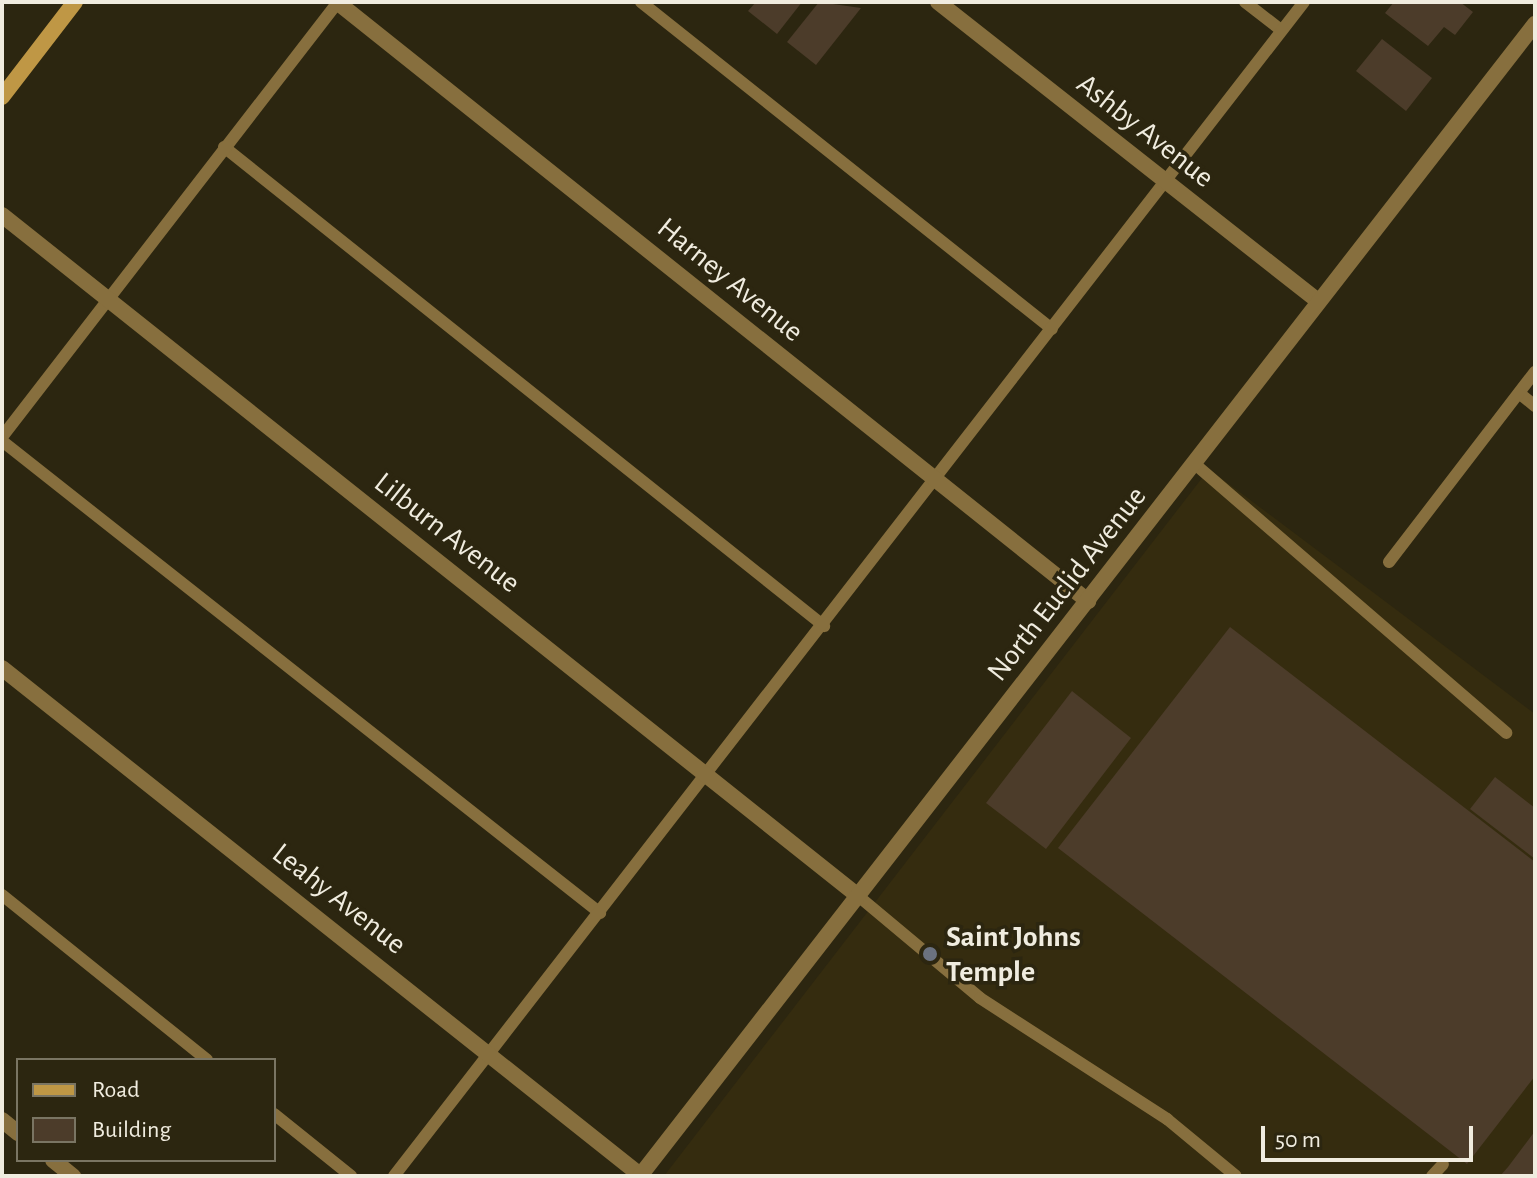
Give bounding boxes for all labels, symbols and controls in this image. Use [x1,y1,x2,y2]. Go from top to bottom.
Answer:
street label: Ashby Avenue [1069,66,1221,196]
street label: Harney Avenue [650,210,810,350]
street label: Lilburn Avenue [367,465,527,601]
street label: North Euclid Avenue [980,479,1154,689]
street label: Leahy Avenue [265,836,413,962]
place label: Saint Johns Temple [946,919,1081,990]
marker: Saint Johns Temple [921,945,939,963]
legend [16,1058,276,1162]
text: Road [92,1078,140,1102]
scale bar [1265,1110,1477,1160]
text: Building [92,1118,171,1142]
text: 50 m [1275,1128,1321,1152]

